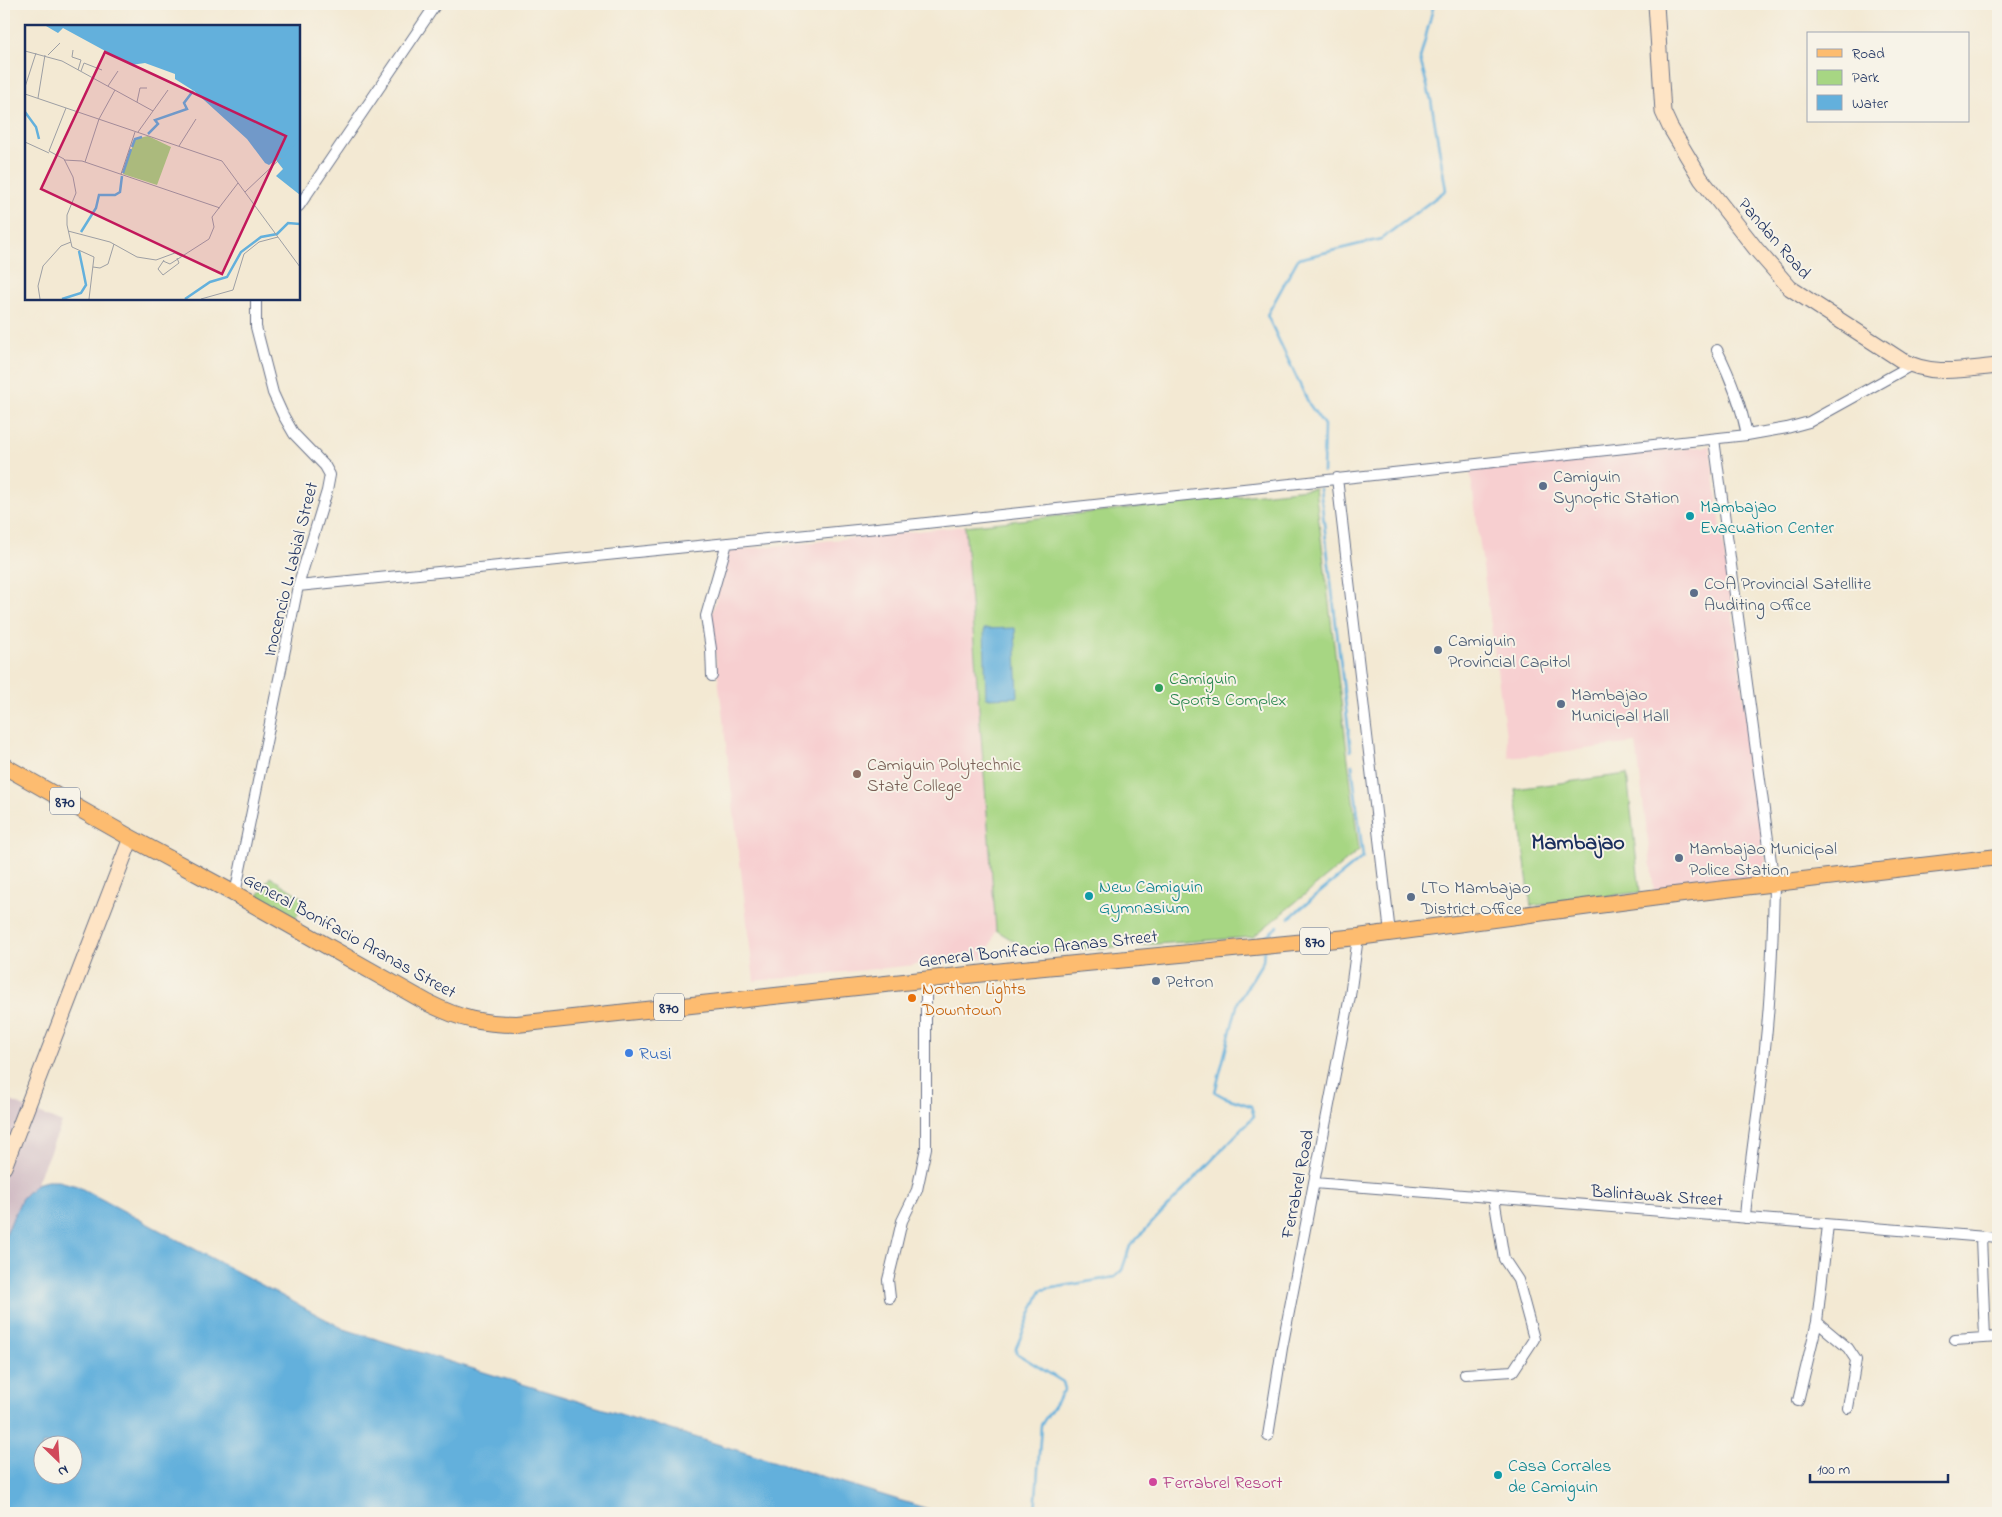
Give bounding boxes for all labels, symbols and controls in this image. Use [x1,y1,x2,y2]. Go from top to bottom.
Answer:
inset map [25,25,300,300]
legend [1807,32,1970,122]
text: Road [1852,43,1885,65]
text: Park [1852,67,1880,89]
text: Water [1852,93,1888,115]
street label: Pandan Road [1731,193,1816,286]
place label: Camiguin Synoptic Station [1553,465,1679,512]
street label: Inocencio L. Labial Street [258,479,326,659]
marker: Camiguin Synoptic Station [1537,480,1549,492]
place label: Mambajao Evacuation Center [1700,495,1834,542]
marker: Mambajao Evacuation Center [1684,510,1696,522]
place label: COA Provincial Satellite Auditing Office [1704,572,1872,620]
marker: COA Provincial Satellite Auditing Office [1688,587,1700,599]
place label: Camiguin Provincial Capitol [1448,629,1570,676]
marker: Camiguin Provincial Capitol [1432,644,1444,656]
place label: Camiguin Sports Complex [1169,667,1287,714]
marker: Camiguin Sports Complex [1153,682,1165,694]
place label: Mambajao Municipal Hall [1571,683,1669,730]
marker: Mambajao Municipal Hall [1555,698,1567,710]
place label: Camiguin Polytechnic State College [867,753,1021,801]
marker: Camiguin Polytechnic State College [851,768,863,780]
road number: 870 [50,788,80,814]
district label: Mambajao [1531,828,1625,860]
place label: Mambajao Municipal Police Station [1689,837,1837,884]
marker: Mambajao Municipal Police Station [1673,852,1685,864]
street label: General Bonifacio Aranas Street [238,867,460,1006]
place label: New Camiguin Gymnasium [1099,875,1203,922]
place label: LTO Mambajao District Office [1420,876,1531,923]
marker: New Camiguin Gymnasium [1083,890,1095,902]
marker: LTO Mambajao District Office [1405,891,1417,903]
street label: General Bonifacio Aranas Street [918,925,1159,975]
road number: 870 [1300,928,1330,954]
place label: Petron [1166,970,1213,996]
marker: Petron [1150,975,1162,987]
place label: Northen Lights Downtown [921,977,1026,1024]
marker: Northen Lights Downtown [906,992,918,1004]
road number: 870 [654,994,684,1020]
place label: Rusi [639,1042,672,1068]
marker: Rusi [623,1047,635,1059]
street label: Ferrabrel Road [1275,1128,1322,1242]
street label: Balintawak Street [1589,1179,1724,1215]
north arrow [32,1434,82,1484]
scale bar [1810,1452,1947,1484]
place label: Casa Corrales de Camiguin [1508,1454,1611,1502]
text: N [54,1459,72,1482]
text: 100 m [1817,1459,1850,1481]
marker: Casa Corrales de Camiguin [1492,1469,1504,1481]
place label: Ferrabrel Resort [1162,1471,1282,1497]
marker: Ferrabrel Resort [1147,1476,1159,1488]

